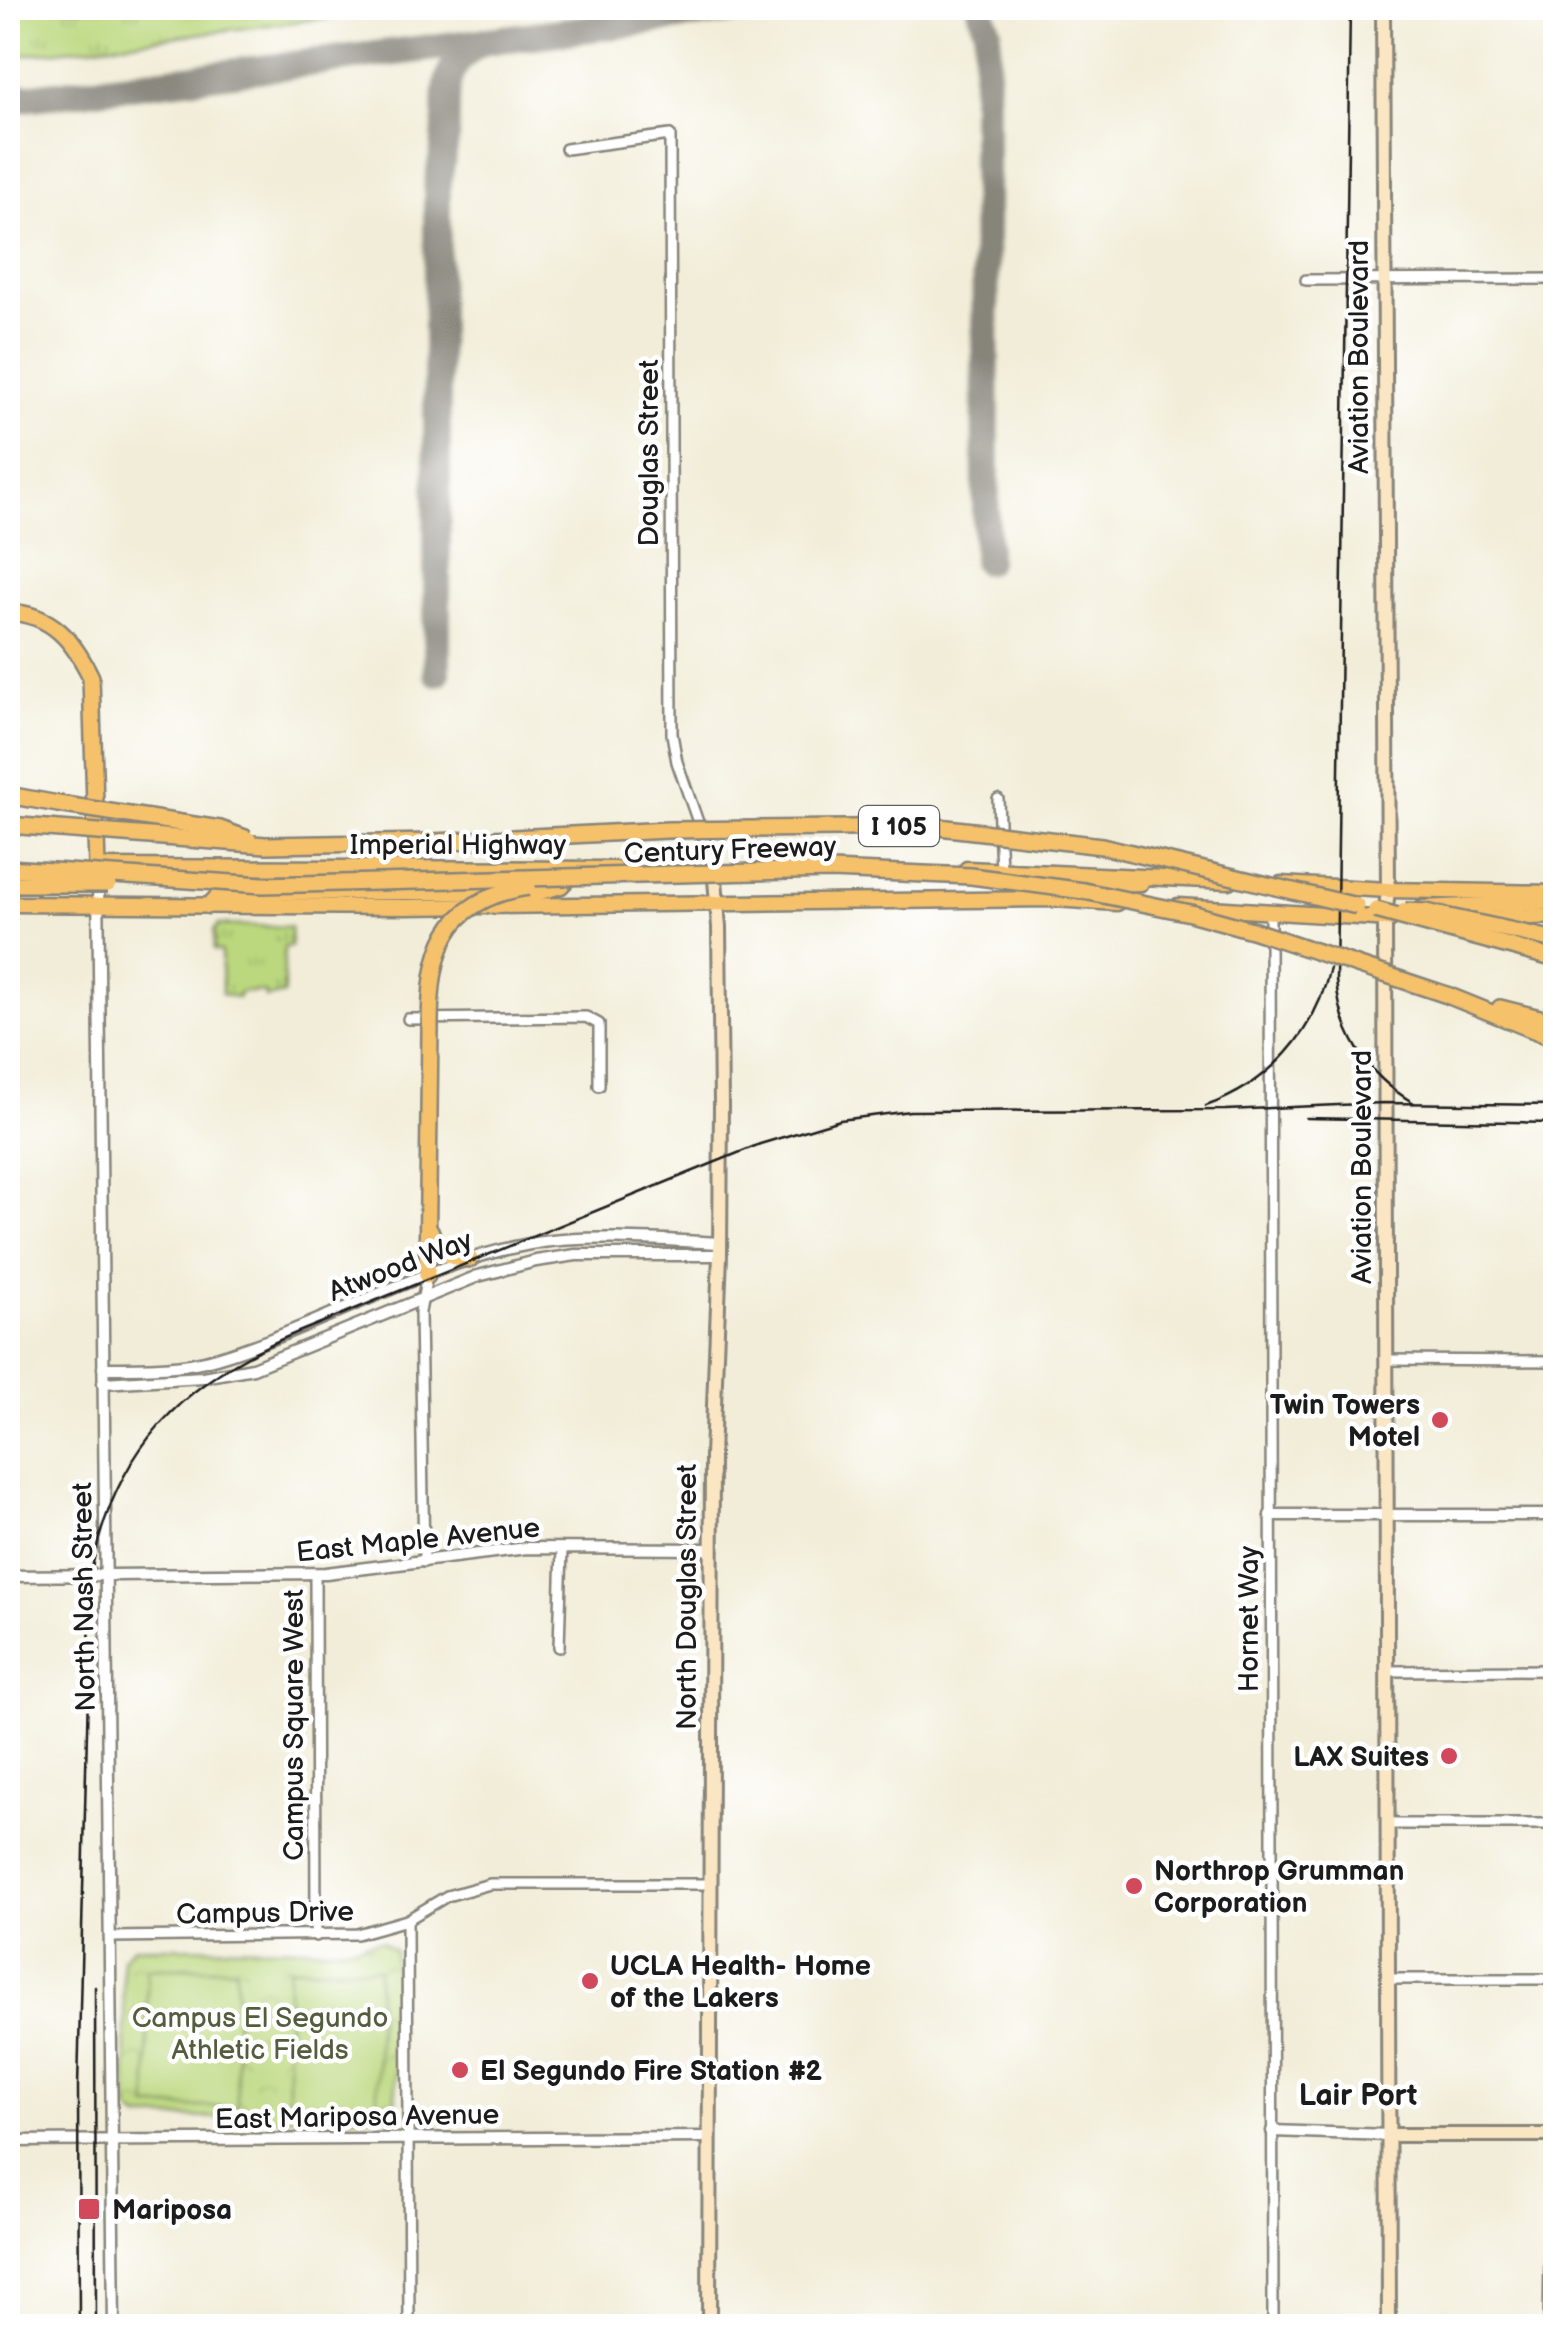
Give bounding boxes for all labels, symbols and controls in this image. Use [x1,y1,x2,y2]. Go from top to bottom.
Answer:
street label: Aviation Boulevard [1343,240,1376,474]
street label: Douglas Street [633,359,666,547]
road number: I 105 [859,806,939,846]
street label: Imperial Highway [350,829,567,862]
street label: Century Freeway [623,830,837,871]
street label: Aviation Boulevard [1346,1050,1379,1284]
street label: Atwood Way [324,1224,477,1309]
place label: Twin Towers Motel [1270,1389,1420,1454]
marker: Twin Towers Motel [1429,1409,1451,1431]
street label: North Douglas Street [671,1464,704,1730]
street label: North Nash Street [66,1482,103,1712]
street label: East Maple Avenue [295,1511,542,1570]
street label: Hornet Way [1233,1545,1266,1692]
street label: Campus Square West [278,1589,311,1861]
place label: LAX Suites [1293,1741,1429,1774]
marker: LAX Suites [1438,1745,1460,1767]
place label: Northrop Grumman Corporation [1154,1855,1404,1920]
marker: Northrop Grumman Corporation [1123,1875,1145,1897]
street label: Campus Drive [176,1895,354,1932]
place label: UCLA Health- Home of the Lakers [610,1950,871,2015]
marker: UCLA Health- Home of the Lakers [579,1970,601,1992]
park label: Campus El Segundo Athletic Fields [132,2002,388,2067]
place label: El Segundo Fire Station #2 [480,2055,822,2088]
marker: El Segundo Fire Station #2 [449,2059,471,2081]
district label: Lair Port [1299,2078,1417,2114]
street label: East Mariposa Avenue [215,2099,499,2136]
place label: Mariposa [112,2194,232,2227]
marker: Mariposa [76,2196,102,2222]

